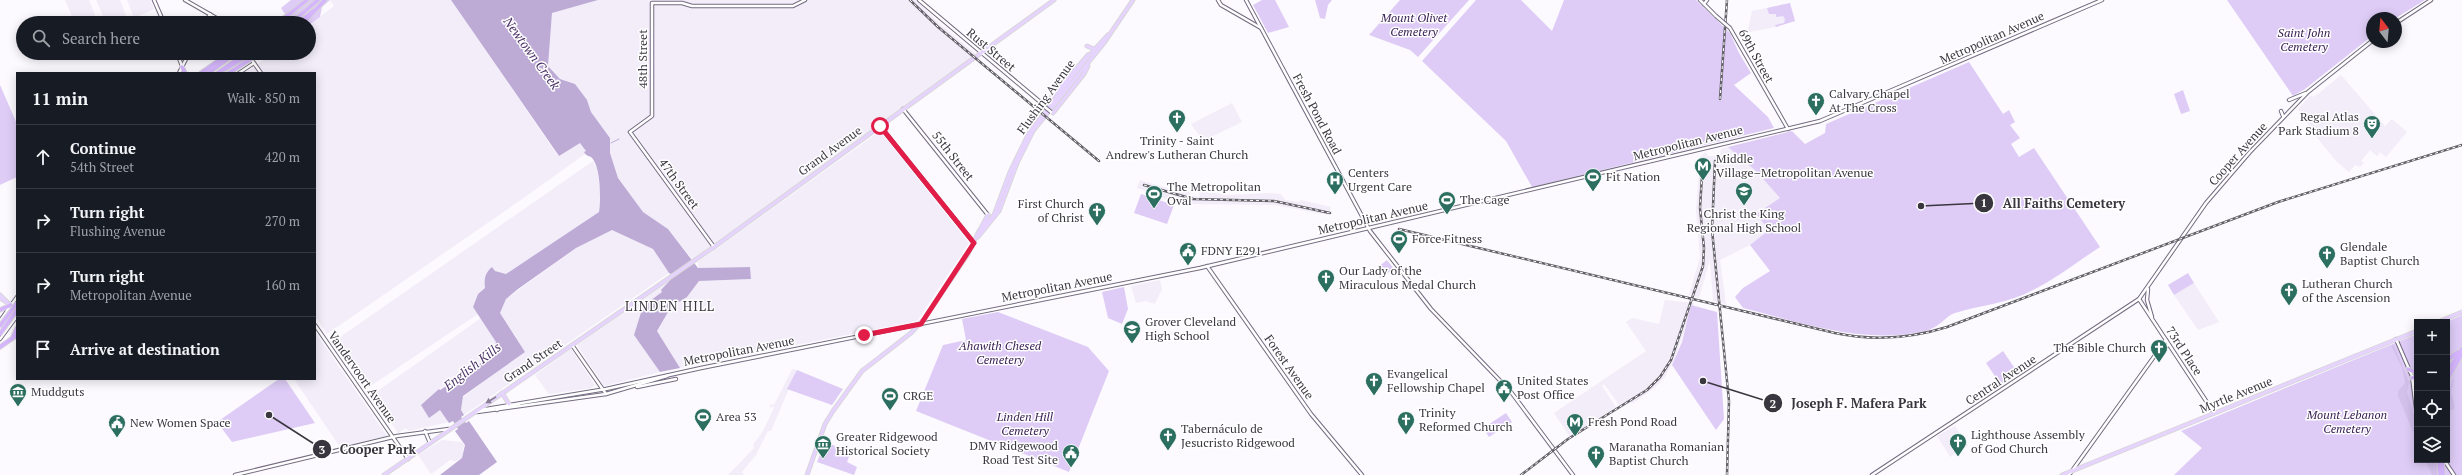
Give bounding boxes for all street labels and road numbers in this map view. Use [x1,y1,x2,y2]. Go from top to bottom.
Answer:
street label: Metropolitan Avenue [1937,8,2046,67]
street label: Rust Street [964,25,1019,75]
street label: 69th Street [1736,26,1778,86]
street label: 48th Street [635,29,650,89]
street label: Flushing Avenue [1014,57,1078,137]
street label: Fresh Pond Road [1290,71,1345,157]
street label: Cooper Avenue [2205,119,2270,188]
street label: Metropolitan Avenue [1632,122,1744,163]
street label: Grand Avenue [795,123,864,179]
street label: 55th Street [929,128,978,184]
street label: 47th Street [656,156,703,212]
street label: Metropolitan Avenue [1316,198,1429,237]
street label: Metropolitan Avenue [1000,268,1114,305]
street label: 73rd Place [2163,323,2206,378]
street label: Vandervoort Avenue [325,328,400,425]
street label: Metropolitan Avenue [682,332,796,369]
street label: Forest Avenue [1262,332,1317,402]
street label: Grand Street [500,335,565,386]
street label: Central Avenue [1963,351,2039,408]
street label: Myrtle Avenue [2197,373,2274,416]

